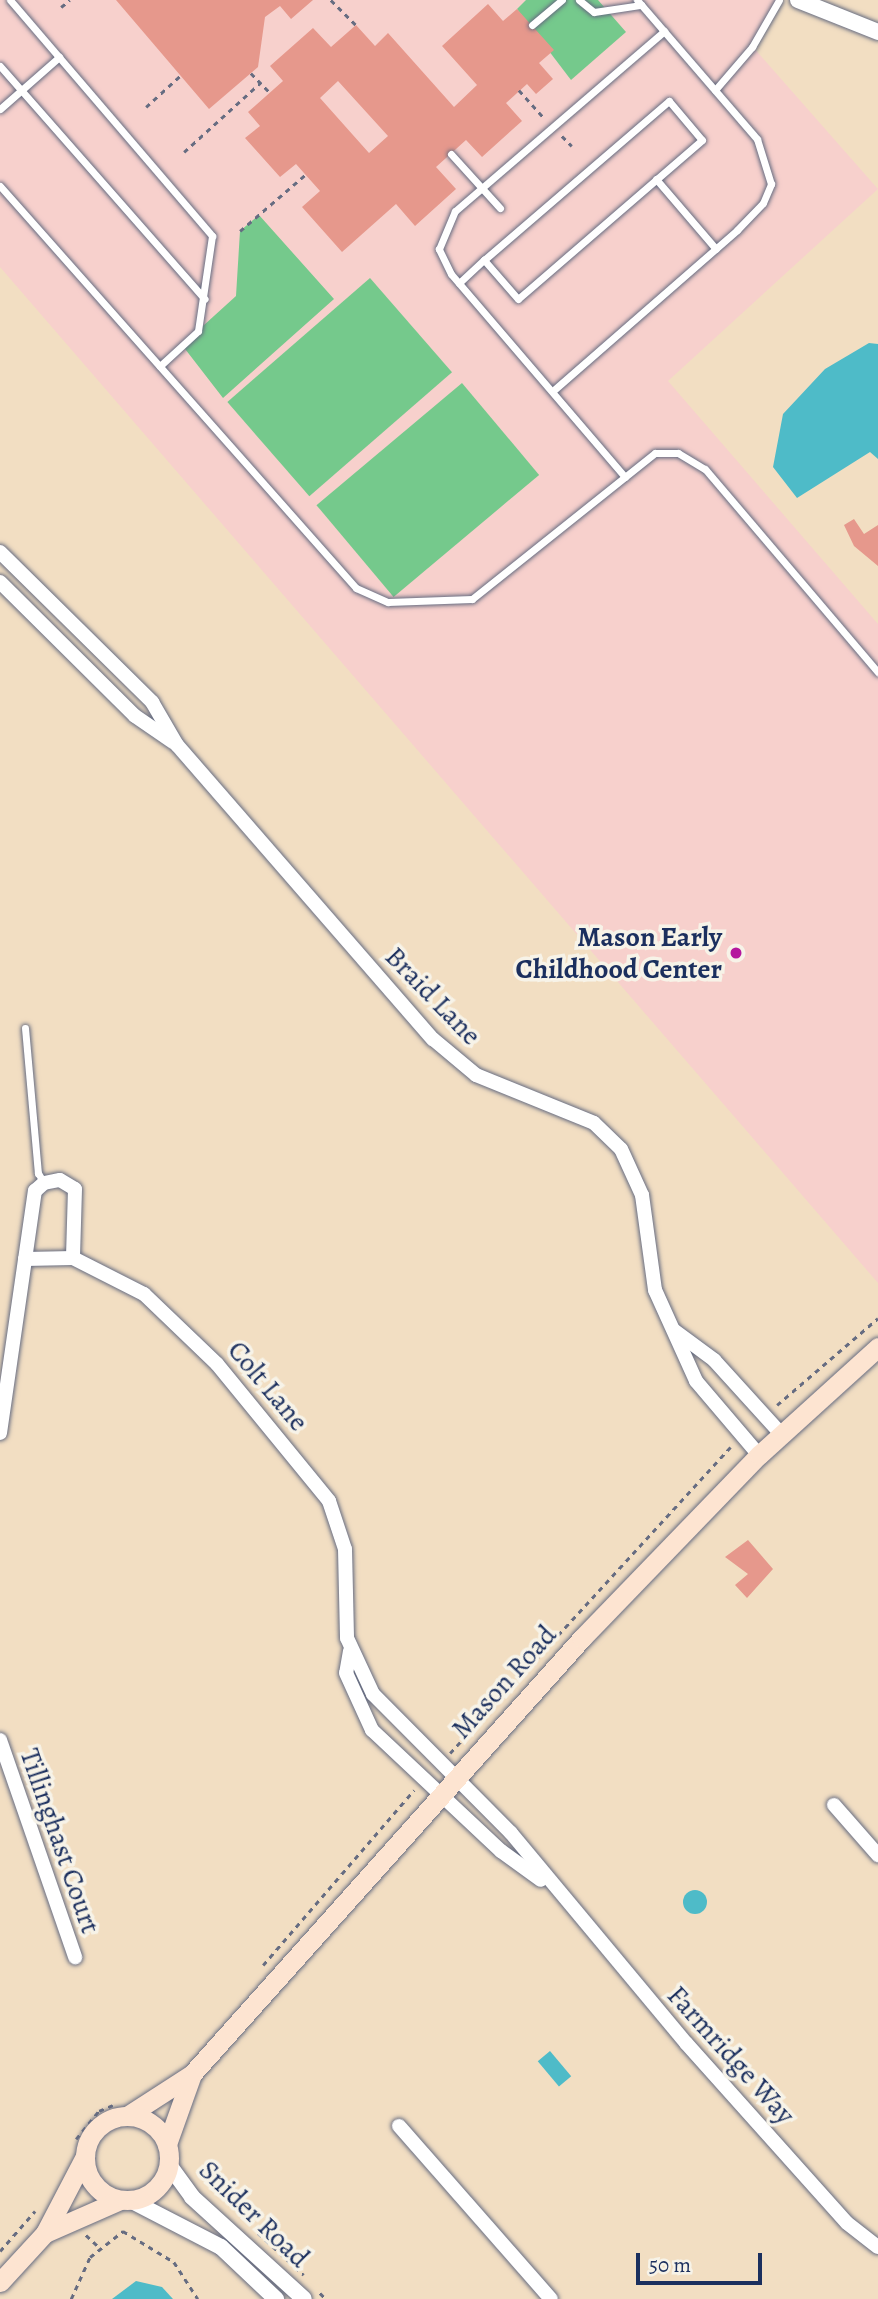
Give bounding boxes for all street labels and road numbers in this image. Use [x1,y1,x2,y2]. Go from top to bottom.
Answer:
street label: Braid Lane [378,940,488,1052]
street label: Colt Lane [221,1334,315,1438]
street label: Mason Road [444,1618,564,1746]
street label: Tillinghast Court [13,1744,107,1938]
street label: Farmridge Way [660,1979,802,2131]
street label: Snider Road [192,2153,316,2275]

